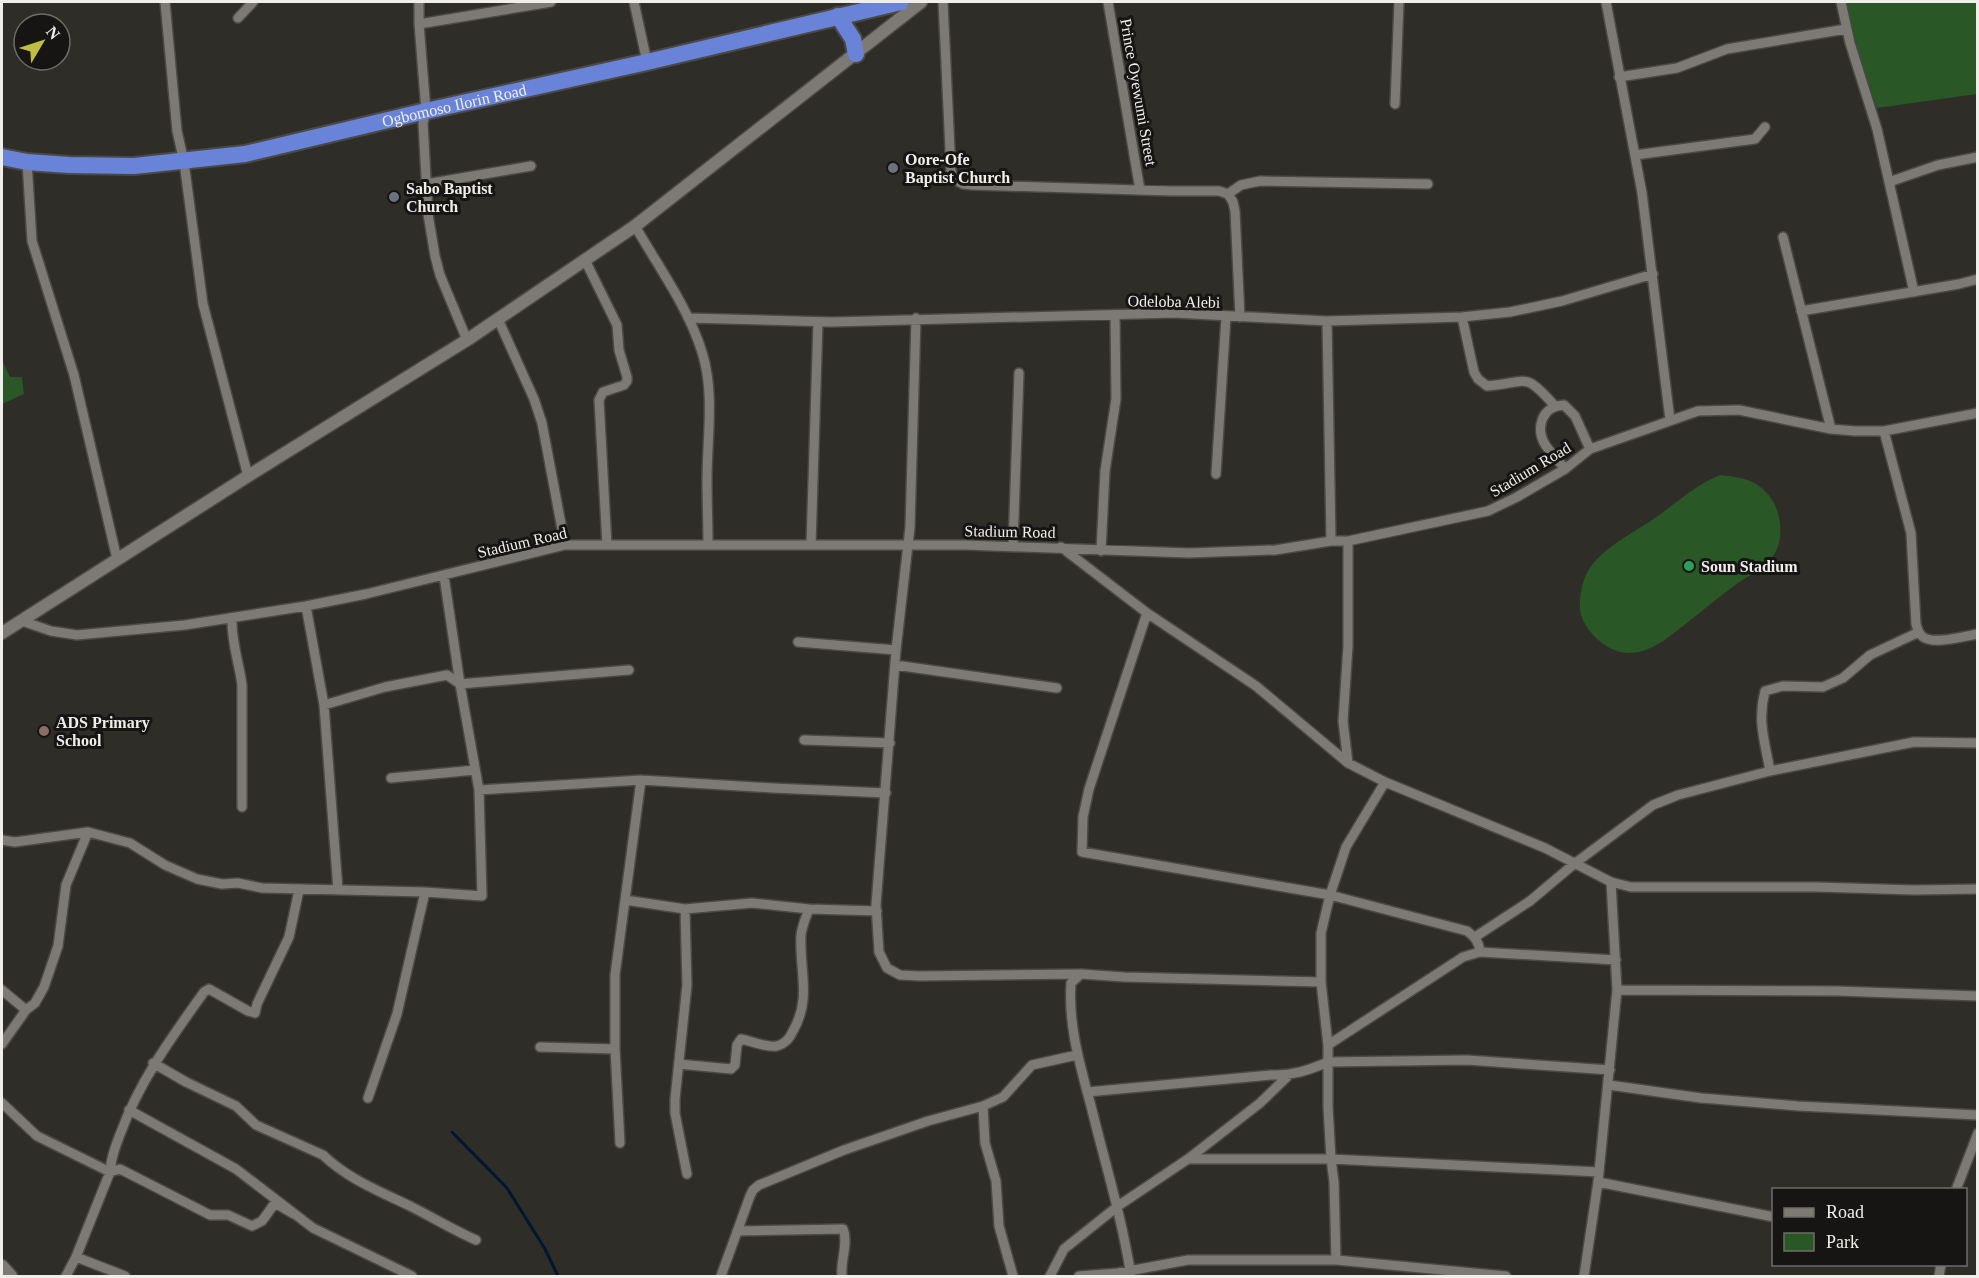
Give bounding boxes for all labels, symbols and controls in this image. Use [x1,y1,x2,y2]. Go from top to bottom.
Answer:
north arrow [12,12,72,72]
street label: Prince Oyewumi Street [1116,17,1160,168]
text: N [43,23,64,43]
street label: Ogbomoso Ilorin Road [380,81,528,130]
place label: Oore-Ofe Baptist Church [905,151,1010,187]
marker: Oore-Ofe Baptist Church [886,161,900,175]
place label: Sabo Baptist Church [406,180,493,215]
marker: Sabo Baptist Church [387,190,401,204]
street label: Odeloba Alebi [1127,292,1221,311]
street label: Stadium Road [1487,439,1574,500]
street label: Stadium Road [964,522,1056,541]
street label: Stadium Road [476,524,568,561]
place label: Soun Stadium [1701,558,1798,575]
marker: Soun Stadium [1682,559,1696,573]
place label: ADS Primary School [56,714,150,749]
marker: ADS Primary School [37,724,51,738]
legend [1772,1188,1967,1266]
text: Road [1826,1202,1864,1222]
text: Park [1826,1232,1859,1252]

